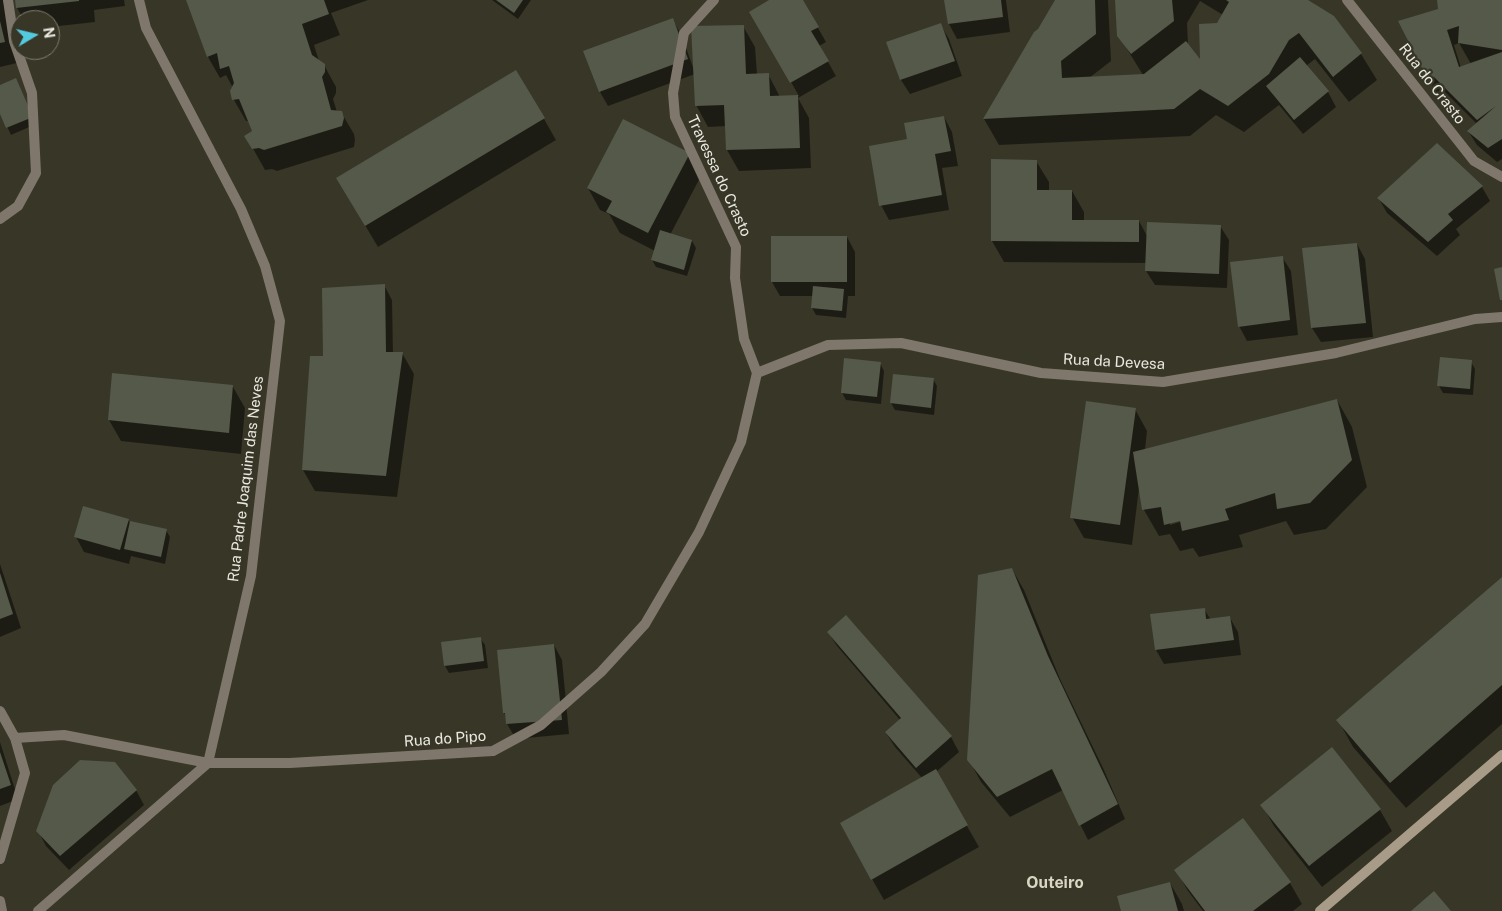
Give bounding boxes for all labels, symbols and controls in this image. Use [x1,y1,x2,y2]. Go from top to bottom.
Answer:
north arrow [10,10,60,60]
text: N [40,26,58,39]
street label: Rua do Crasto [1395,40,1469,128]
street label: Travessa do Crasto [683,112,755,240]
street label: Rua da Devesa [1063,350,1165,374]
street label: Rua Padre Joaquim das Neves [224,375,268,583]
street label: Rua do Pipo [403,727,487,751]
district label: Outeiro [1026,873,1084,893]

